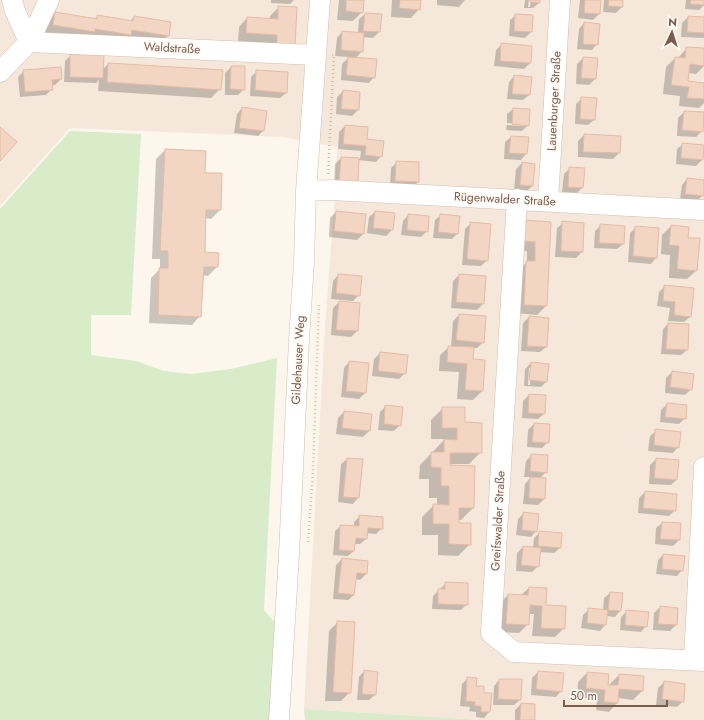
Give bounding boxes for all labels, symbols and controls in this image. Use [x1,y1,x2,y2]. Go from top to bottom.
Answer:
north arrow [652,12,692,52]
text: N [668,14,678,30]
street label: Waldstraße [143,38,201,58]
street label: Lauenburger Straße [542,51,566,151]
street label: Rügenwalder Straße [454,187,556,211]
street label: Gildehauser Weg [287,315,309,405]
street label: Greifswalder Straße [486,470,510,572]
scale bar [564,682,667,708]
text: 50 m [570,687,597,705]

